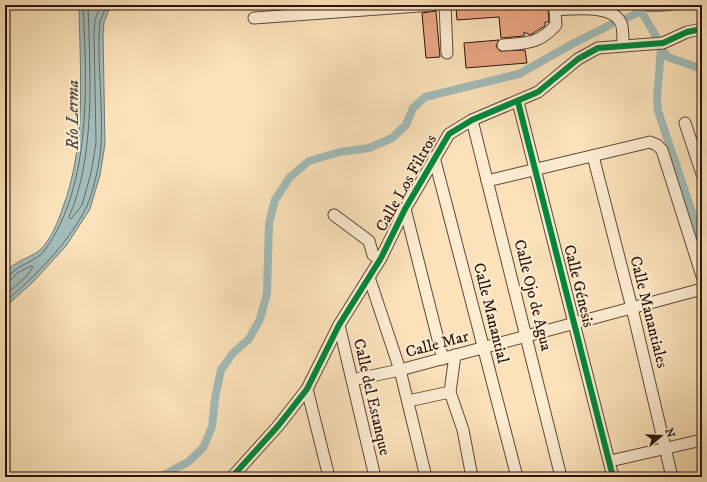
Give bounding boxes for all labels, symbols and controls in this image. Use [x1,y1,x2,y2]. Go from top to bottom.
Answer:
water label: Río Lerma [62,80,84,151]
street label: Calle Los Filtros [371,131,441,235]
street label: Calle Ojo de Agua [510,237,557,353]
street label: Calle Génesis [559,243,599,329]
street label: Calle Manantiales [625,254,673,370]
street label: Calle Manantial [469,261,513,365]
street label: Calle Mar [403,326,471,362]
street label: Calle del Estanque [349,337,395,458]
north arrow [641,416,681,456]
text: N [661,427,678,440]

